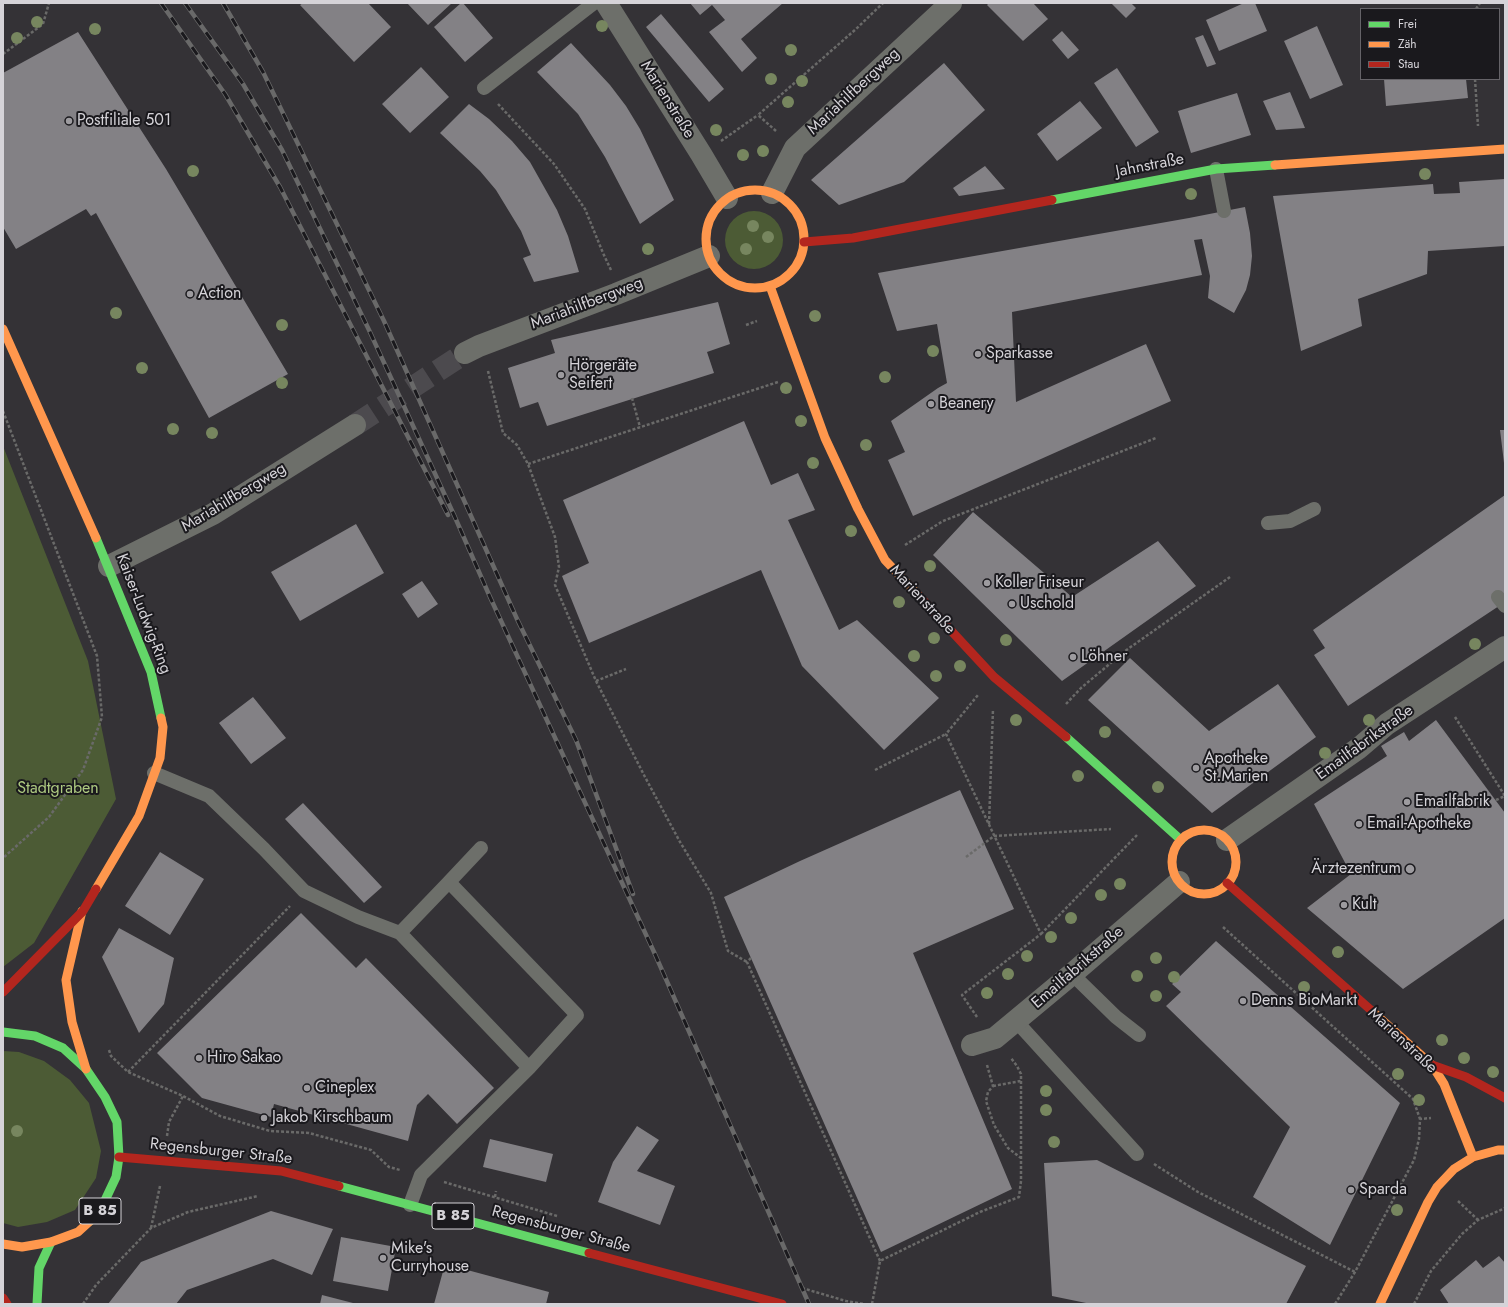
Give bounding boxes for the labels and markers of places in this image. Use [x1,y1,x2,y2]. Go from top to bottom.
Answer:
place label: Postfiliale 501 [77,111,171,131]
marker: Postfiliale 501 [64,116,74,126]
place label: Action [198,284,241,304]
marker: Action [185,289,195,299]
place label: Sparkasse [986,344,1053,364]
marker: Sparkasse [973,349,983,359]
place label: Hörgeräte Seifert [569,356,637,394]
marker: Hörgeräte Seifert [556,370,566,380]
place label: Beanery [939,394,994,414]
marker: Beanery [926,399,936,409]
place label: Koller Friseur [995,573,1084,593]
marker: Koller Friseur [982,578,992,588]
place label: Uschold [1020,594,1074,614]
marker: Uschold [1007,599,1017,609]
place label: Löhner [1081,647,1127,667]
marker: Löhner [1068,652,1078,662]
place label: Apotheke St.Marien [1204,749,1268,787]
marker: Apotheke St.Marien [1191,763,1201,773]
place label: Emailfabrik [1415,792,1490,812]
marker: Emailfabrik [1402,797,1412,807]
place label: Email-Apotheke [1367,814,1471,834]
marker: Email-Apotheke [1354,819,1364,829]
place label: Ärztezentrum [1311,859,1401,879]
marker: Ärztezentrum [1404,863,1416,875]
place label: Kult [1352,895,1376,915]
marker: Kult [1339,900,1349,910]
place label: Denns BioMarkt [1251,991,1357,1011]
marker: Denns BioMarkt [1238,996,1248,1006]
place label: Hiro Sakao [207,1048,281,1068]
marker: Hiro Sakao [194,1053,204,1063]
place label: Cineplex [315,1078,374,1098]
marker: Cineplex [302,1083,312,1093]
place label: Jakob Kirschbaum [272,1108,392,1128]
marker: Jakob Kirschbaum [259,1113,269,1123]
place label: Sparda [1359,1180,1407,1200]
marker: Sparda [1346,1185,1356,1195]
place label: Mike's Curryhouse [391,1239,469,1277]
marker: Mike's Curryhouse [378,1253,388,1263]

